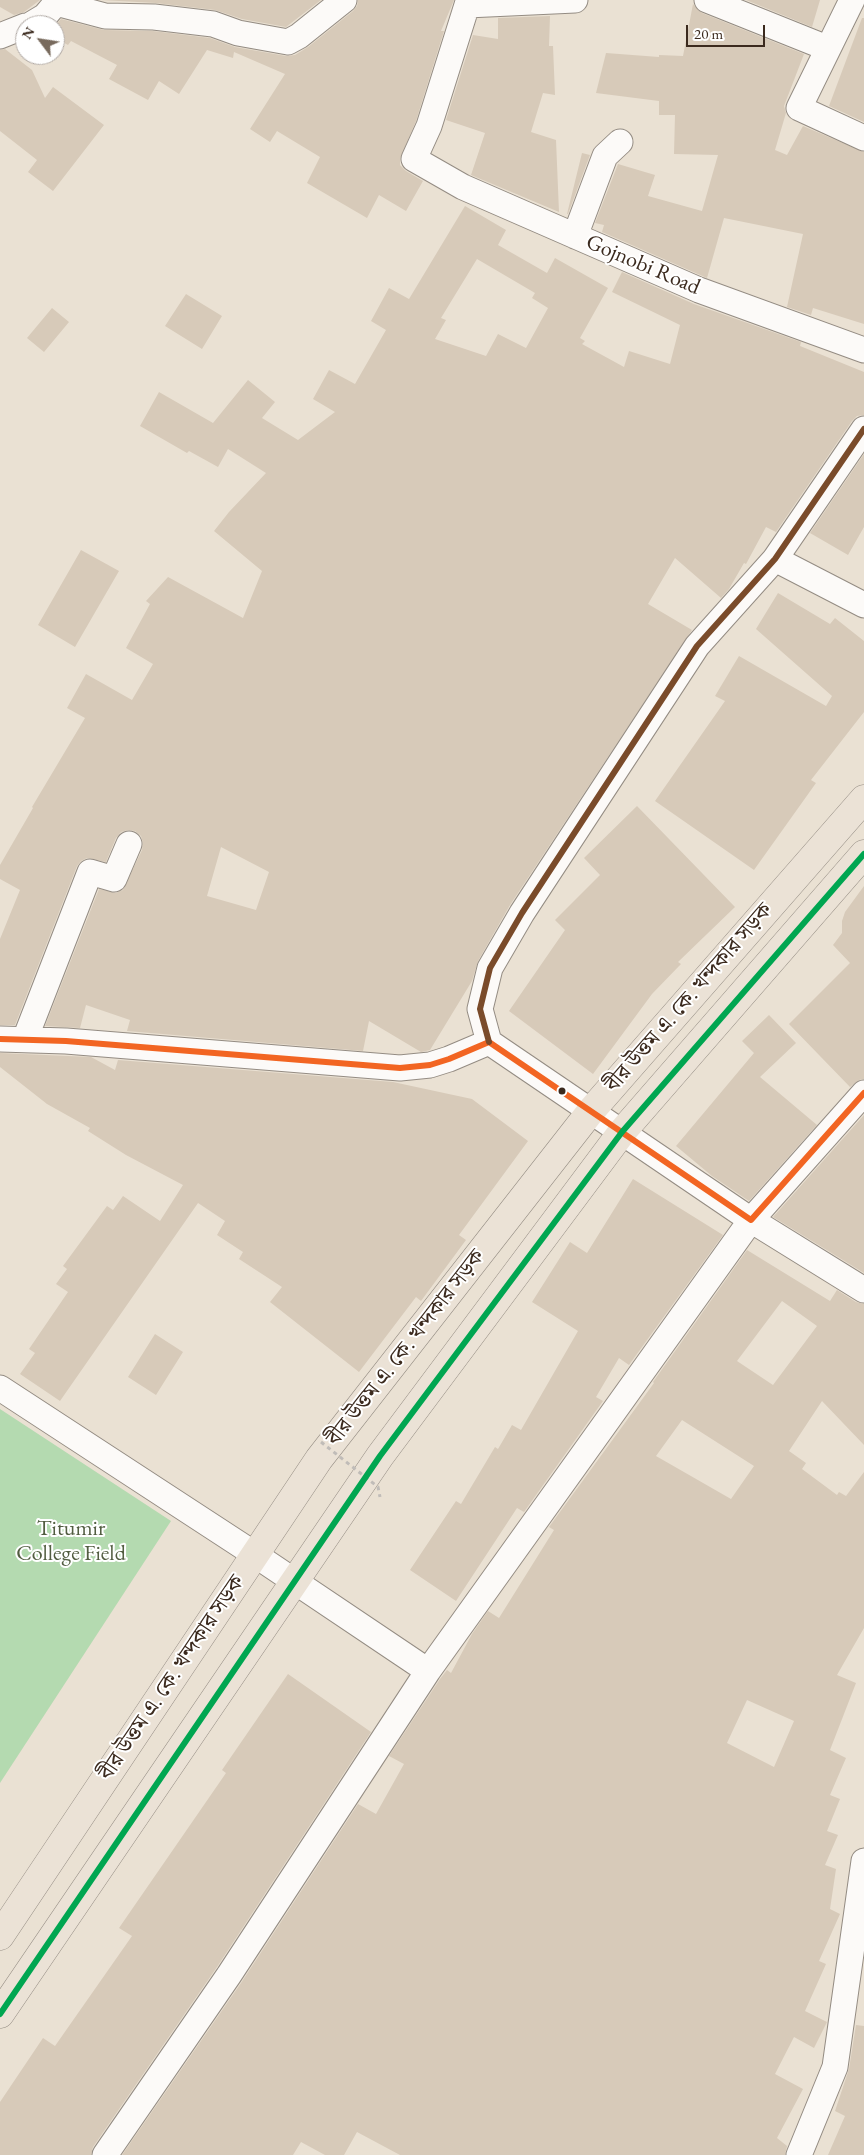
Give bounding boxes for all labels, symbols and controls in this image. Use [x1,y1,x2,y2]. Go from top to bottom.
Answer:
north arrow [15,15,65,65]
scale bar [689,15,768,47]
text: N [17,23,39,42]
text: 20 m [694,24,723,43]
street label: Gojnobi Road [582,229,704,301]
street label: বীর উত্তম এ. কে. খন্দকার সড়ক [600,898,778,1098]
unlabelled marker [557,1086,567,1096]
street label: বীর উত্তম এ. কে. খন্দকার সড়ক [321,1245,491,1451]
park label: Titumir College Field [16,1516,126,1568]
street label: বীর উত্তম এ. কে. খন্দকার সড়ক [93,1570,251,1786]

